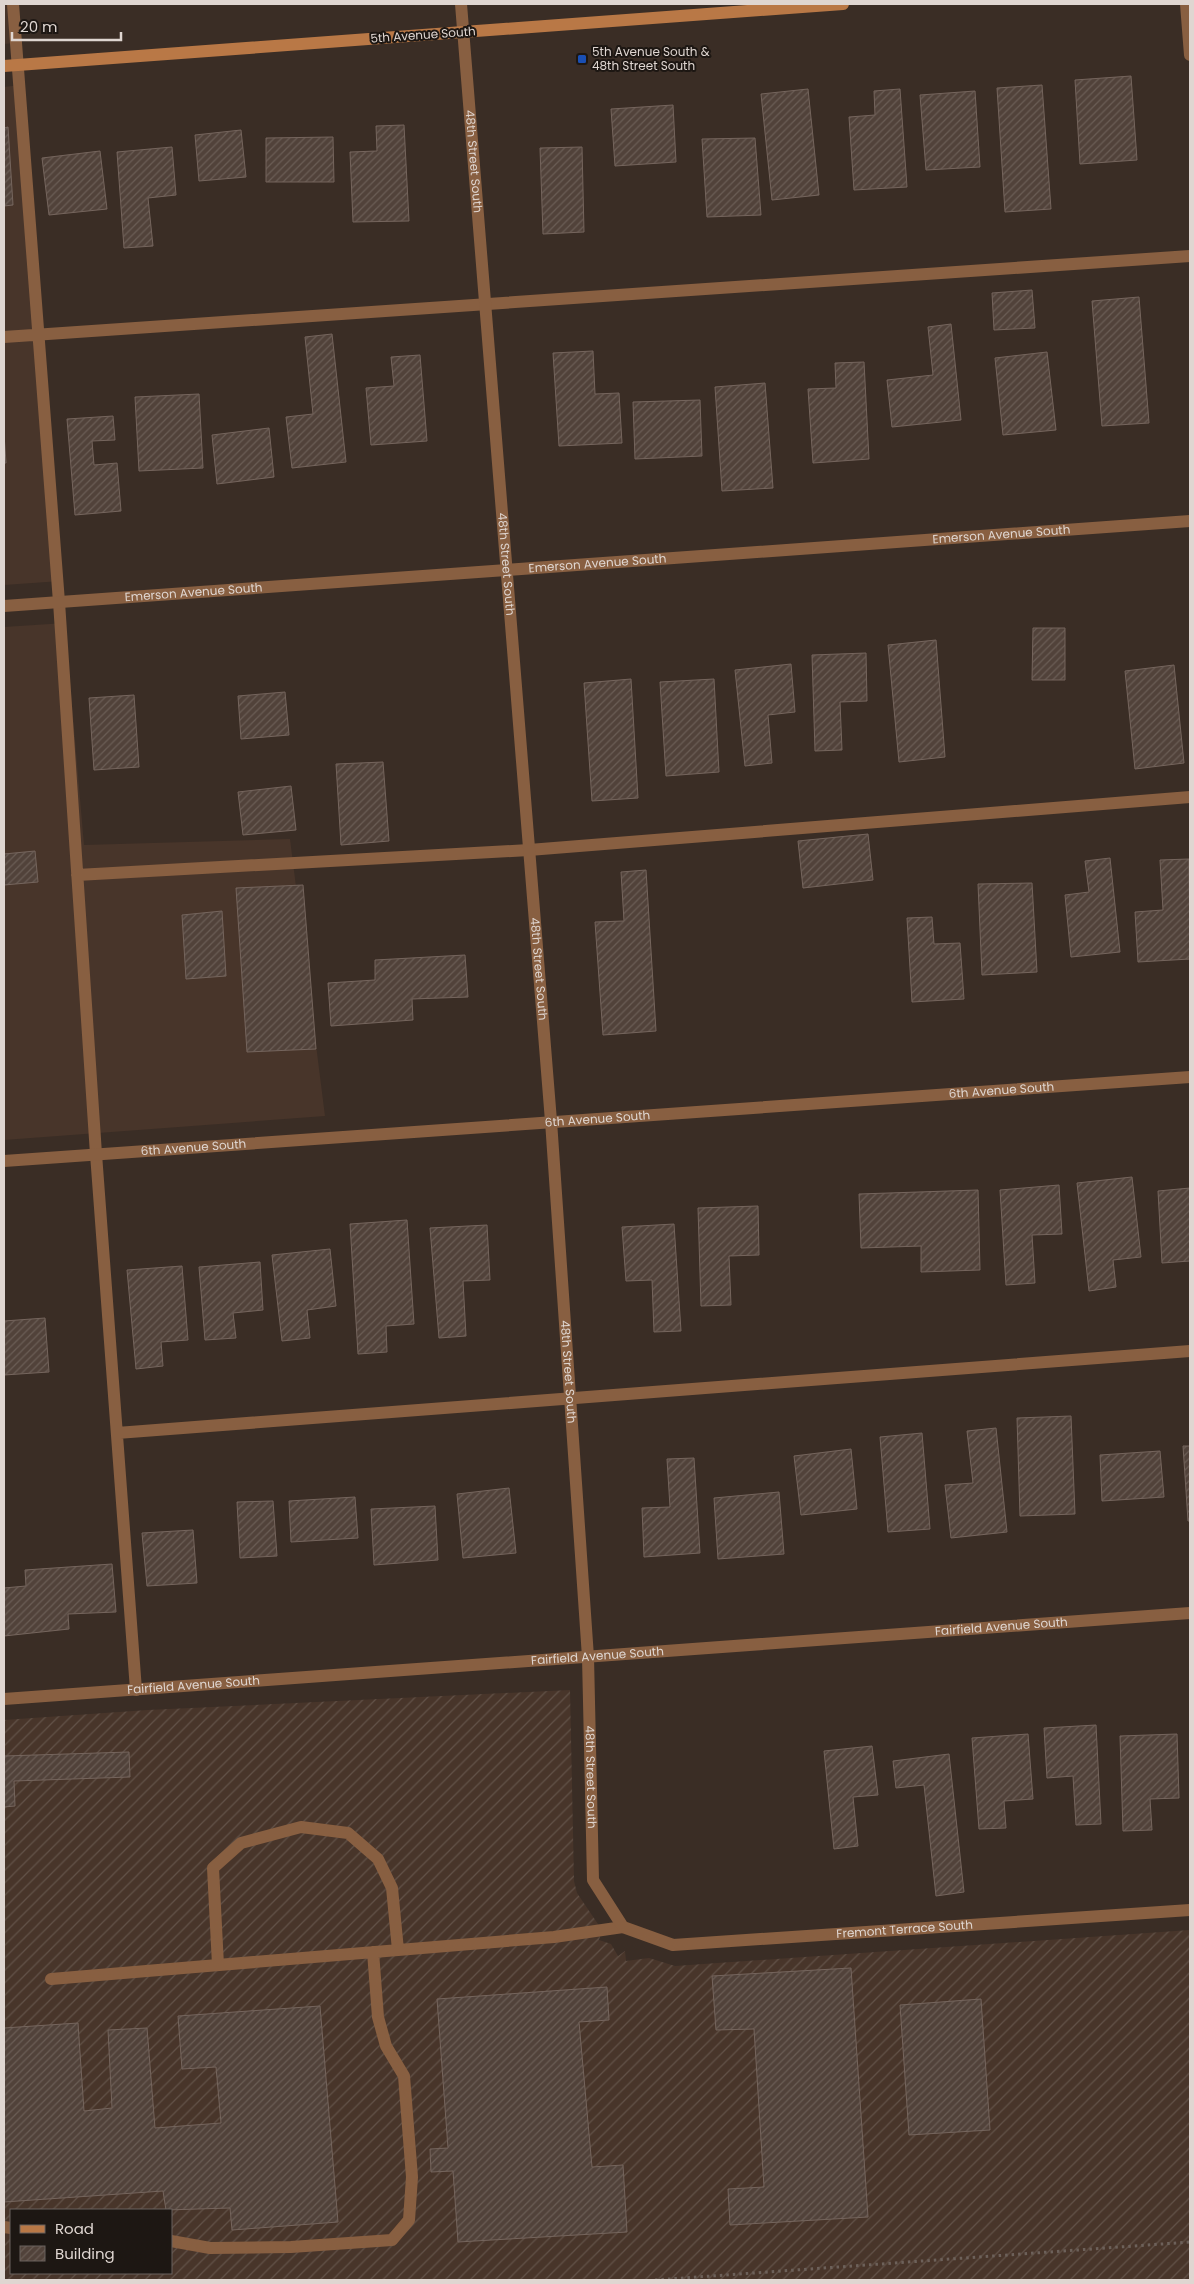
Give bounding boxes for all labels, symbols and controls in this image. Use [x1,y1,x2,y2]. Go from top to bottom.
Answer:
scale bar [12,10,121,42]
text: 20 m [20,16,58,37]
street label: 5th Avenue South [370,22,476,47]
place label: 5th Avenue South & 48th Street South [592,43,710,74]
marker: 5th Avenue South & 48th Street South [576,53,588,65]
street label: 48th Street South [462,109,487,214]
street label: 48th Street South [494,512,519,616]
street label: Emerson Avenue South [932,521,1071,547]
street label: Emerson Avenue South [528,550,667,576]
street label: Emerson Avenue South [124,579,263,605]
street label: 48th Street South [527,917,552,1021]
street label: 6th Avenue South [948,1078,1055,1102]
street label: 6th Avenue South [544,1106,651,1131]
street label: 6th Avenue South [140,1135,247,1159]
street label: 48th Street South [557,1320,581,1424]
street label: Fairfield Avenue South [934,1613,1068,1639]
street label: Fairfield Avenue South [530,1642,664,1669]
street label: Fairfield Avenue South [126,1671,260,1698]
street label: 48th Street South [582,1725,601,1829]
street label: Fremont Terrace South [836,1916,973,1942]
legend [10,2209,172,2274]
text: Road [55,2218,94,2239]
text: Building [55,2243,115,2264]

